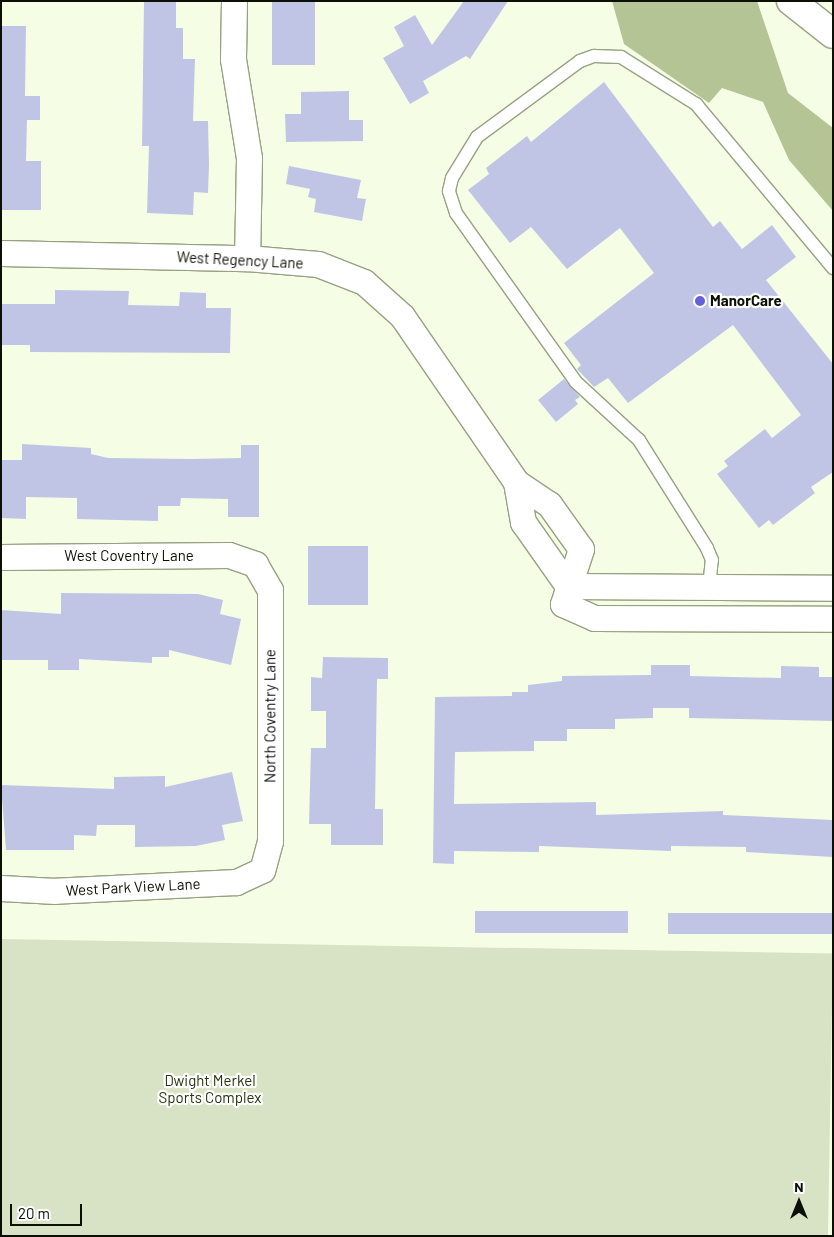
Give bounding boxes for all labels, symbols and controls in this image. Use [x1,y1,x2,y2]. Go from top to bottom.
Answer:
street label: West Regency Lane [176,248,304,272]
place label: ManorCare [710,292,782,310]
marker: ManorCare [694,295,706,307]
street label: West Coventry Lane [64,547,194,565]
street label: North Coventry Lane [261,649,279,783]
street label: West Park View Lane [65,874,201,900]
park label: Dwight Merkel Sports Complex [159,1071,261,1106]
north arrow [774,1177,824,1227]
text: N [794,1178,804,1195]
scale bar [12,1194,85,1226]
text: 20 m [18,1204,50,1222]

